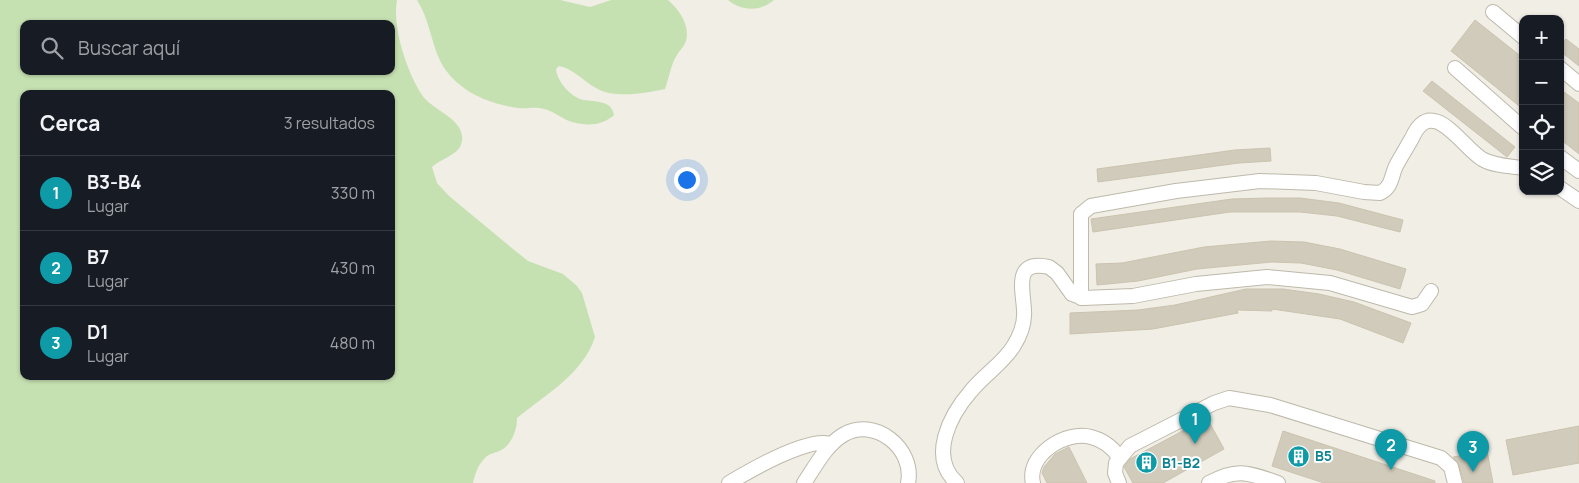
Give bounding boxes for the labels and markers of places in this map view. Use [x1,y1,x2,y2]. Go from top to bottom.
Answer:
pin: 1 [1179,403,1211,444]
pin: 2 [1375,429,1407,470]
pin: 3 [1457,431,1489,472]
building icon: B5 [1287,444,1311,468]
place label: B5 [1315,446,1332,465]
building icon: B1-B2 [1134,451,1158,475]
place label: B1-B2 [1162,453,1200,472]

